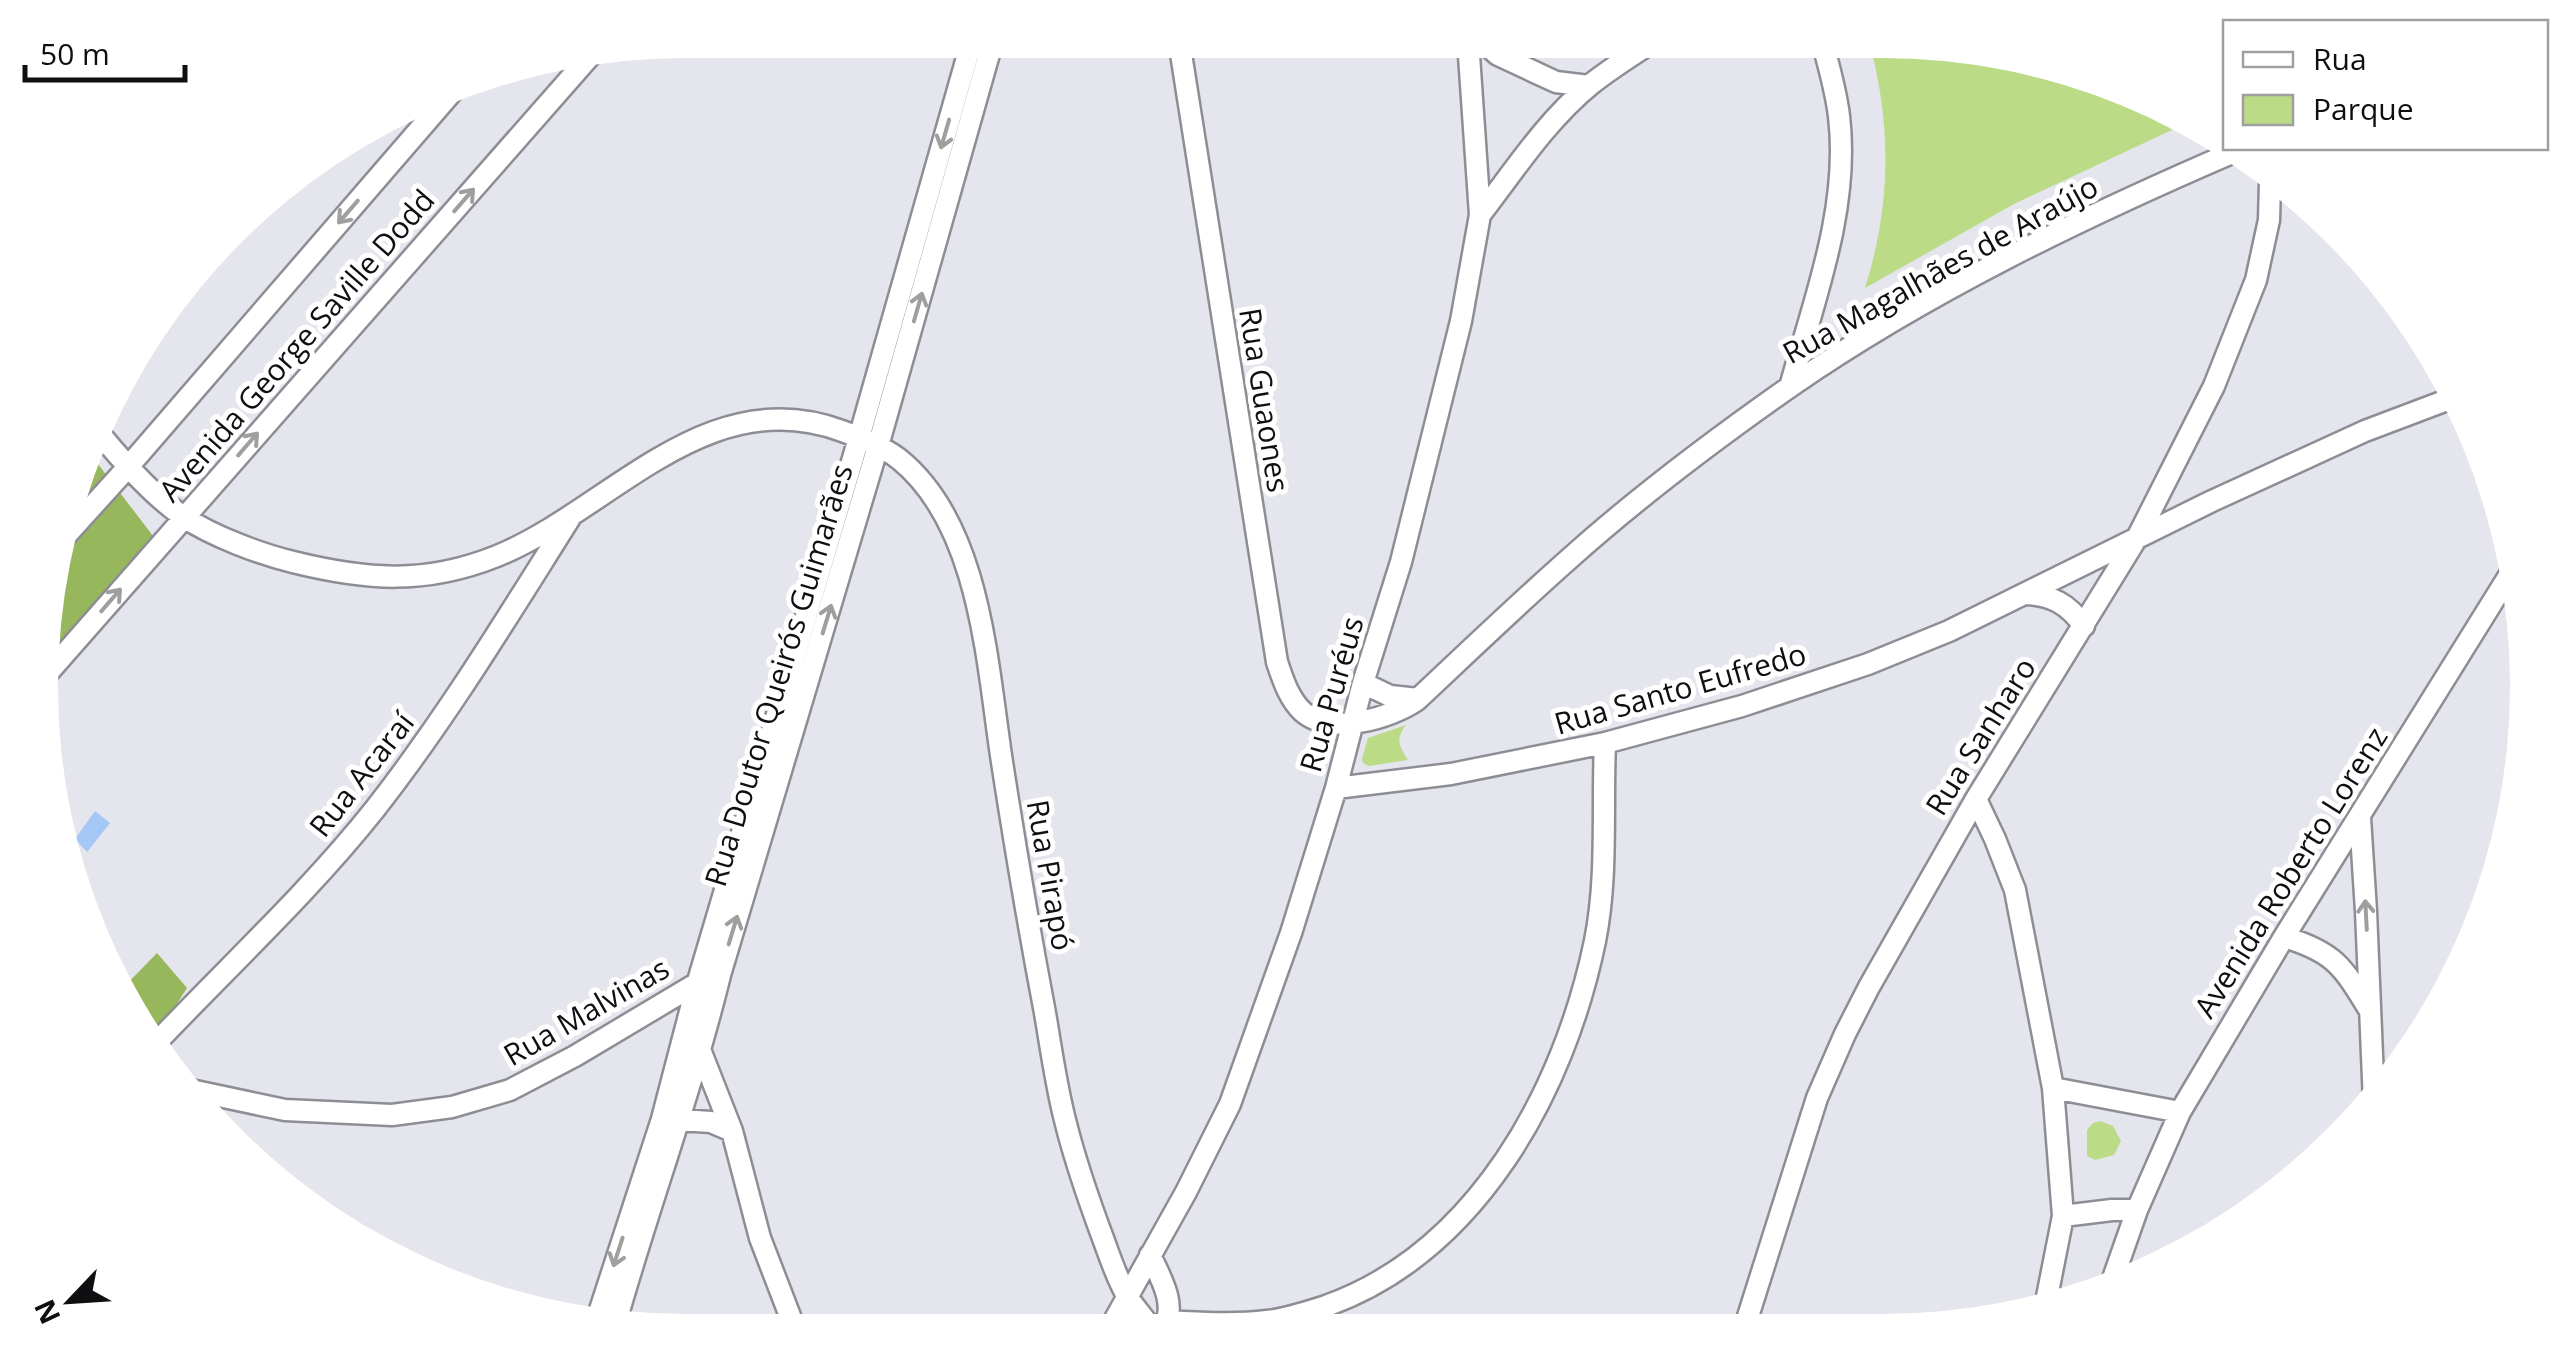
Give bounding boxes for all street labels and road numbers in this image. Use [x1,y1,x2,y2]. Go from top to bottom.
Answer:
street label: Rua Magalhães de Araújo [1775,165,2105,373]
street label: Avenida George Saville Dodd [149,180,443,510]
street label: Rua Guaones [1230,305,1300,495]
street label: Rua Doutor Queirós Guimarães [694,459,862,891]
street label: Rua Puréus [1289,612,1373,776]
street label: Rua Santo Eufredo [1549,632,1811,744]
street label: Rua Sanharo [1915,650,2045,822]
street label: Rua Acaraí [299,702,424,845]
street label: Avenida Roberto Lorenz [2184,719,2396,1025]
street label: Rua Pirapó [1018,796,1084,954]
street label: Rua Malvinas [496,947,676,1075]

